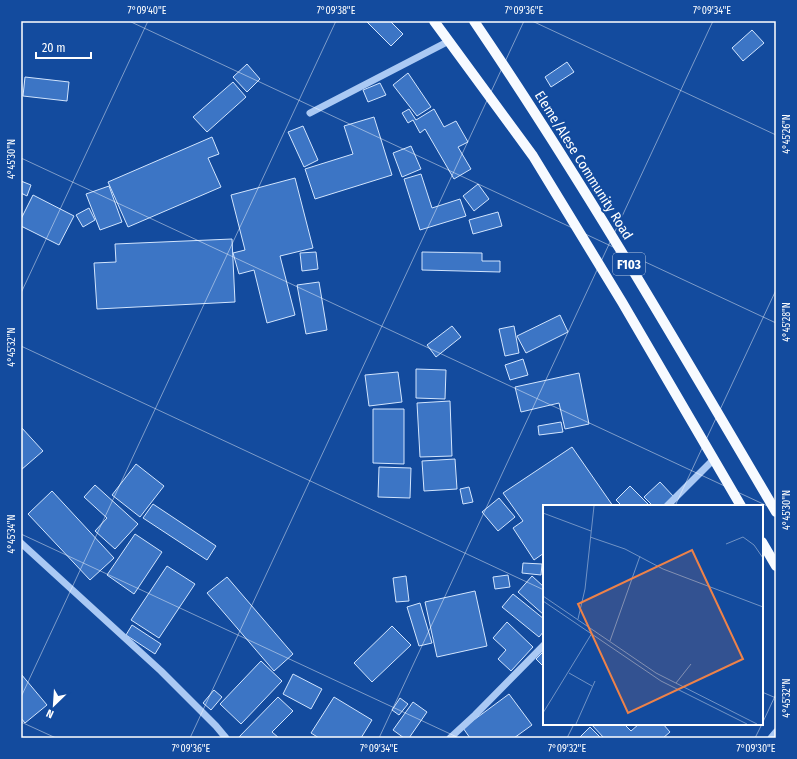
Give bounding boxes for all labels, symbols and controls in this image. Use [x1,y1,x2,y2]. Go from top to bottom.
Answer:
text: 7°09'40"E [128,5,167,17]
text: 7°09'38"E [317,5,356,17]
text: 7°09'36"E [505,5,544,17]
text: 7°09'34"E [693,5,731,17]
scale bar [36,34,91,60]
text: 20 m [42,41,66,55]
street label: Eleme/Alese Community Road [531,88,636,243]
text: 4°45'26"N [781,114,793,154]
text: 4°45'30"N [6,139,18,179]
road number: F103 [613,253,645,275]
text: 4°45'28"N [781,302,793,342]
text: 4°45'32"N [6,327,18,367]
text: 4°45'30"N [781,490,793,530]
inset map [543,505,763,725]
text: 4°45'34"N [6,514,18,554]
text: 4°45'32"N [781,678,793,718]
north arrow [34,685,74,725]
text: N [44,706,56,721]
text: 7°09'36"E [172,743,211,755]
text: 7°09'34"E [360,743,398,755]
text: 7°09'32"E [548,743,586,755]
text: 7°09'30"E [737,743,776,755]

